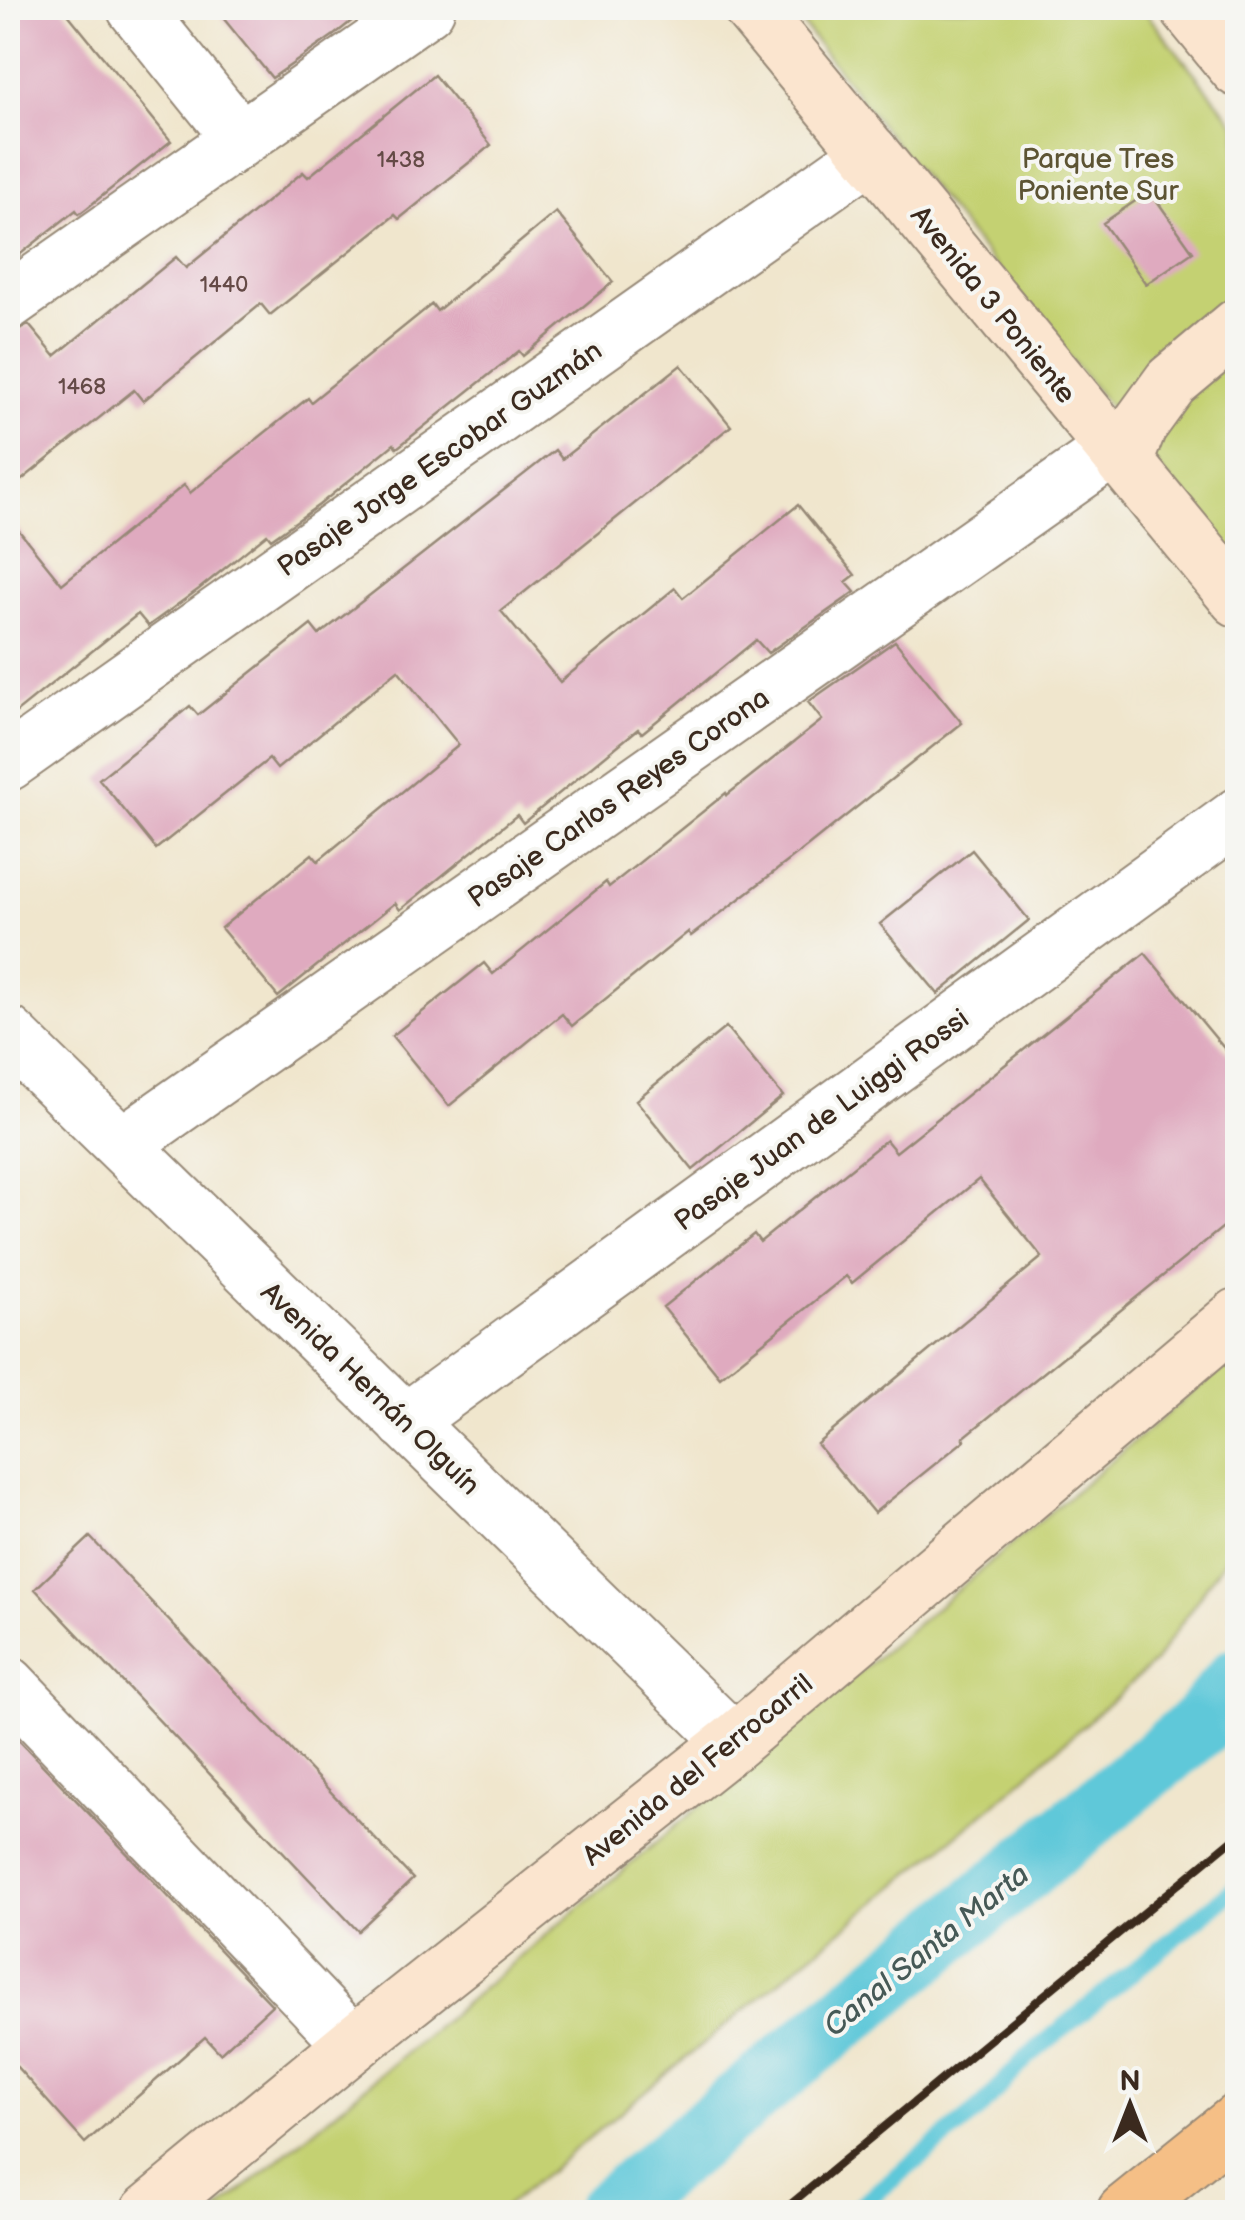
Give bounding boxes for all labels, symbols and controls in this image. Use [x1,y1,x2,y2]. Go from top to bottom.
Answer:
park label: Parque Tres Poniente Sur [1017,143,1179,208]
house number: 1438 [377,147,425,174]
street label: Avenida 3 Poniente [903,200,1082,410]
house number: 1440 [200,272,248,299]
street label: Pasaje Jorge Escobar Guzmán [271,334,608,584]
house number: 1468 [58,374,106,401]
street label: Pasaje Carlos Reyes Corona [462,681,776,915]
street label: Pasaje Juan de Luiggi Rossi [668,1002,975,1238]
street label: Avenida Hernán Olguín [254,1276,486,1502]
street label: Avenida del Ferrocarril [576,1667,820,1873]
water label: Canal Santa Marta [817,1857,1037,2045]
north arrow [1080,2055,1180,2155]
text: N [1119,2065,1141,2098]

